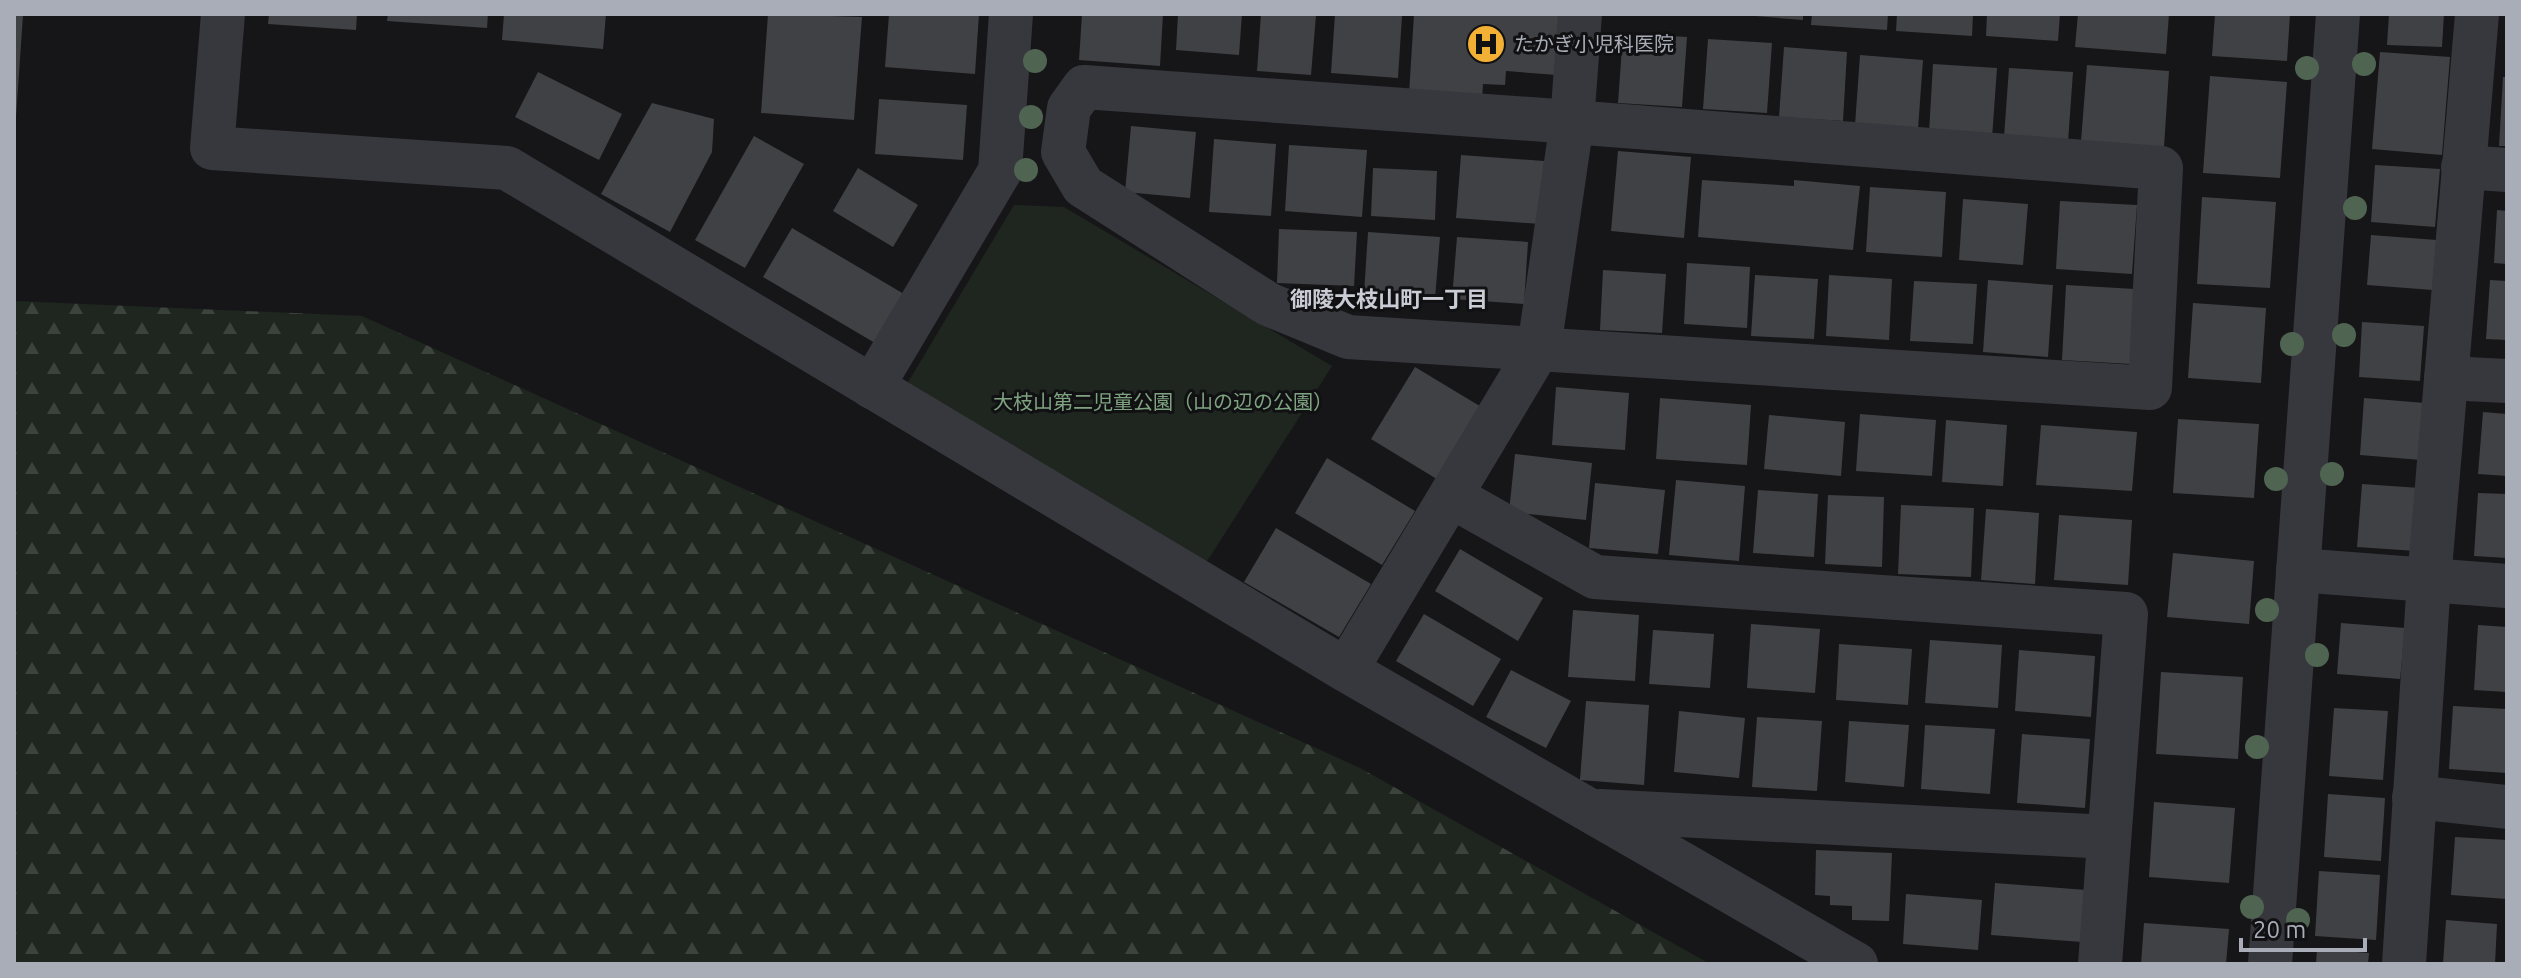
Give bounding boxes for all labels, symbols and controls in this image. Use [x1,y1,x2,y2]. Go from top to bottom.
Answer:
hospital icon: たかぎ小児科医院 [1465,23,1507,65]
place label: たかぎ小児科医院 [1514,32,1674,55]
district label: 御陵大枝山町一丁目 [1290,286,1488,311]
park label: 大枝山第二児童公園（山の辺の公園） [993,390,1333,413]
scale bar [2241,902,2365,952]
text: 20 m [2253,916,2306,943]

